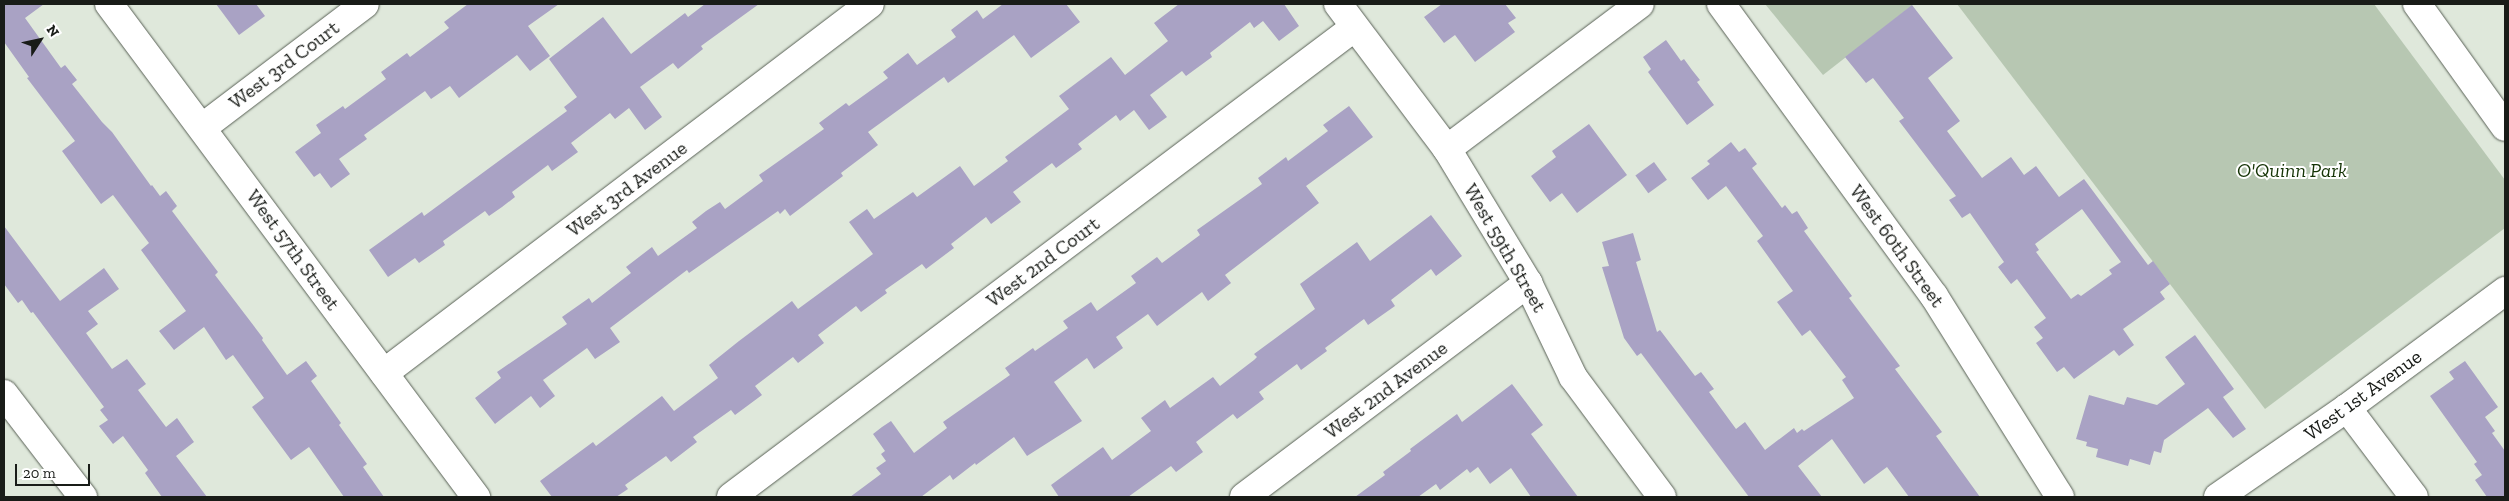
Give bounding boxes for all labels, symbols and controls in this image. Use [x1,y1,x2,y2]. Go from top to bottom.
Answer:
north arrow [15,15,65,65]
street label: West 3rd Court [224,16,344,114]
text: N [43,22,63,40]
street label: West 3rd Avenue [562,136,692,242]
park label: O'Quinn Park [2237,158,2347,182]
street label: West 59th Street [1458,179,1552,317]
street label: West 60th Street [1844,180,1950,312]
street label: West 57th Street [241,185,345,315]
street label: West 2nd Court [982,212,1104,312]
street label: West 2nd Avenue [1319,336,1453,444]
street label: West 1st Avenue [2299,344,2427,446]
scale bar [18,454,92,486]
text: 20 m [23,464,56,482]

